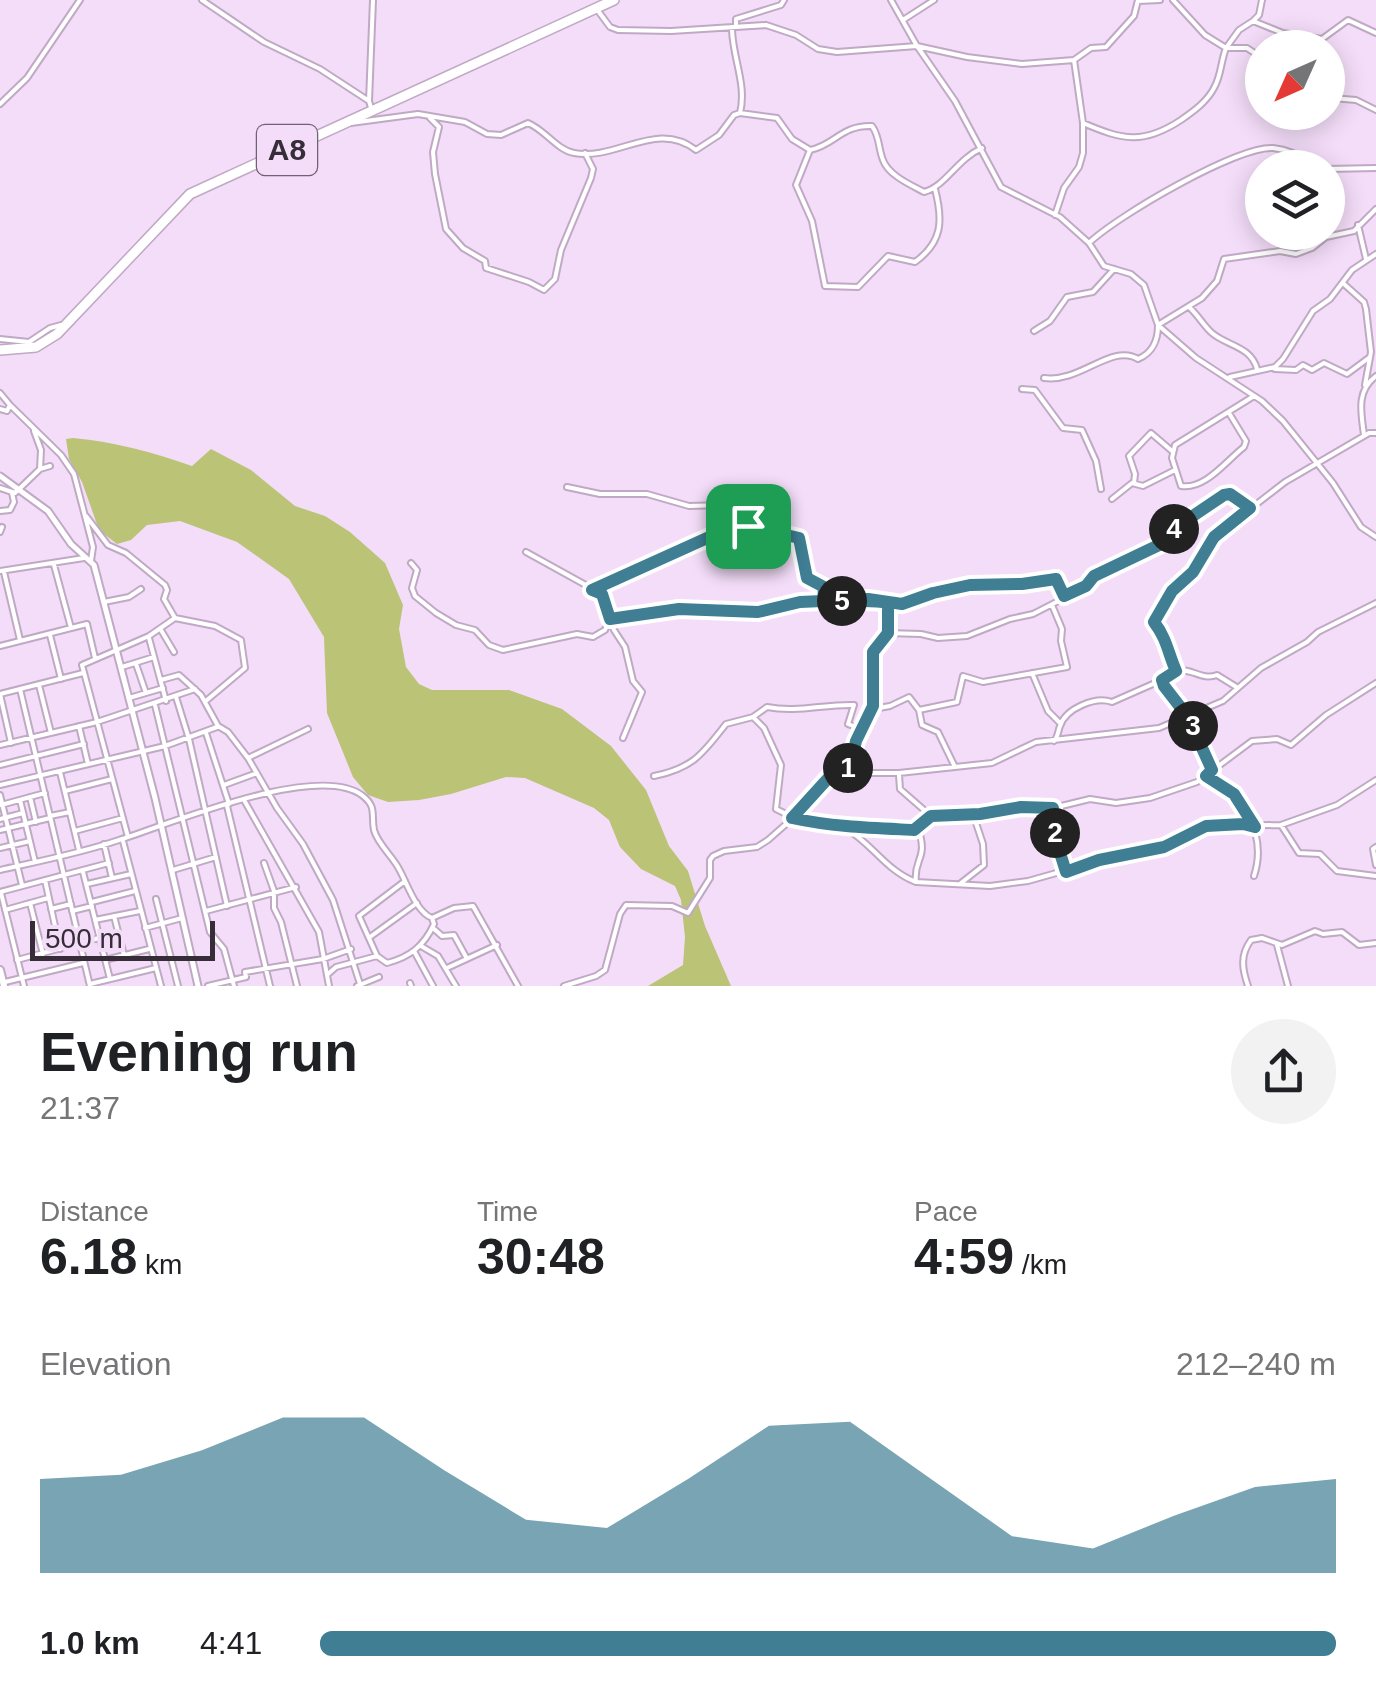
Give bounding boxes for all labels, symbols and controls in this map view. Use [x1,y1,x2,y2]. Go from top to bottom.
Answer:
north arrow [1245,30,1345,130]
map controls [1245,30,1345,250]
road number: A8 [257,125,317,175]
button: layers [1245,150,1345,250]
pin [706,484,791,569]
icon: arrive [721,499,776,554]
pin: 4 [1149,504,1199,554]
text: 4 [1166,513,1182,544]
pin: 5 [817,576,867,626]
text: 5 [834,585,850,616]
pin: 3 [1168,701,1218,751]
text: 3 [1185,710,1201,741]
pin: 1 [823,743,873,793]
text: 1 [840,752,856,783]
pin: 2 [1030,808,1080,858]
text: 2 [1047,817,1063,848]
scale bar [30,916,215,960]
text: 500 m [45,923,123,954]
button: share [1231,1019,1336,1124]
text: Evening run [40,1021,358,1083]
text: 21:37 [40,1090,120,1126]
text: Distance [40,1196,149,1227]
text: Time [477,1196,538,1227]
text: Pace [914,1196,978,1227]
text: 6.18 [40,1229,137,1285]
text: 30:48 [477,1229,605,1285]
text: 4:59 [914,1229,1014,1285]
text: km [137,1249,182,1280]
text: /km [1014,1249,1067,1280]
text: Elevation [40,1346,172,1382]
text: 212–240 m [1176,1346,1336,1382]
text: 1.0 km [40,1625,140,1661]
text: 4:41 [200,1625,262,1661]

